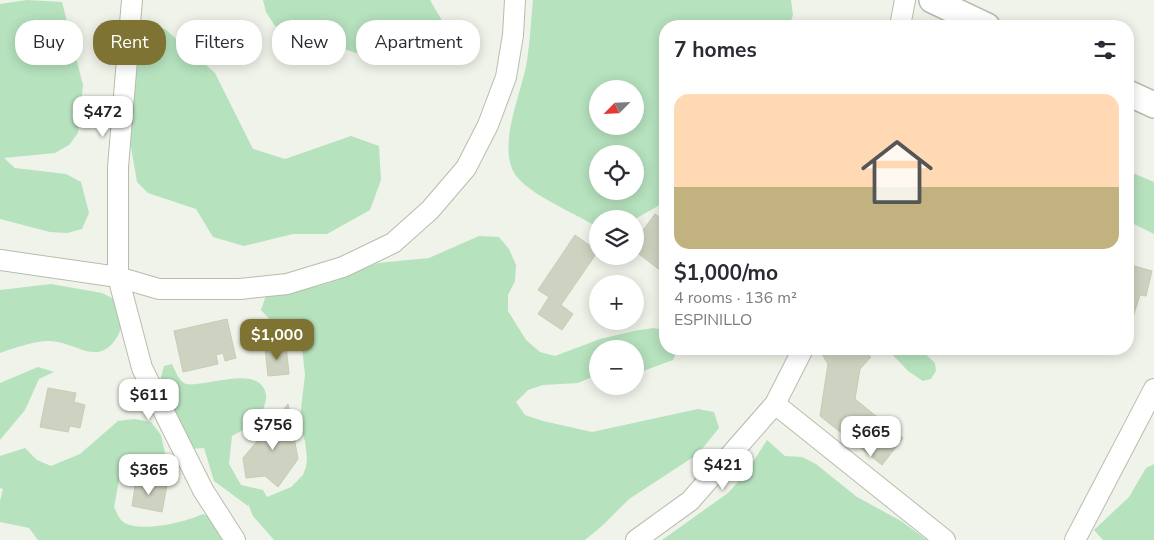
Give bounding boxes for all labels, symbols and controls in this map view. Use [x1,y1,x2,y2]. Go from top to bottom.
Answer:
chip: Buy [15,20,83,65]
chip: Rent [93,20,166,65]
chip: Filters [176,20,262,65]
chip: New [272,20,346,65]
chip: Apartment [356,20,480,65]
text: 7 homes [674,36,757,64]
icon: filters [1091,36,1119,64]
north arrow [589,80,644,135]
map controls [589,80,644,395]
pin: $472 [73,96,133,138]
text: $472 [84,101,122,123]
icon: home [852,127,942,217]
button: locate [589,145,644,200]
button: layers [589,210,644,265]
text: $1,000/mo [674,259,778,287]
button: + [589,275,644,330]
text: 4 rooms · 136 m² [674,287,797,309]
text: ESPINILLO [674,309,752,331]
pin: $1,000 [236,318,318,361]
text: $1,000 [251,324,303,346]
button: − [589,340,644,395]
pin: $611 [119,378,179,421]
text: $611 [130,384,168,406]
pin: $756 [243,408,303,451]
text: $756 [254,414,292,436]
pin: $665 [841,416,901,458]
text: $665 [852,421,890,443]
pin: $421 [693,448,753,491]
pin: $365 [119,454,179,496]
text: $421 [704,454,742,476]
text: $365 [130,459,168,481]

